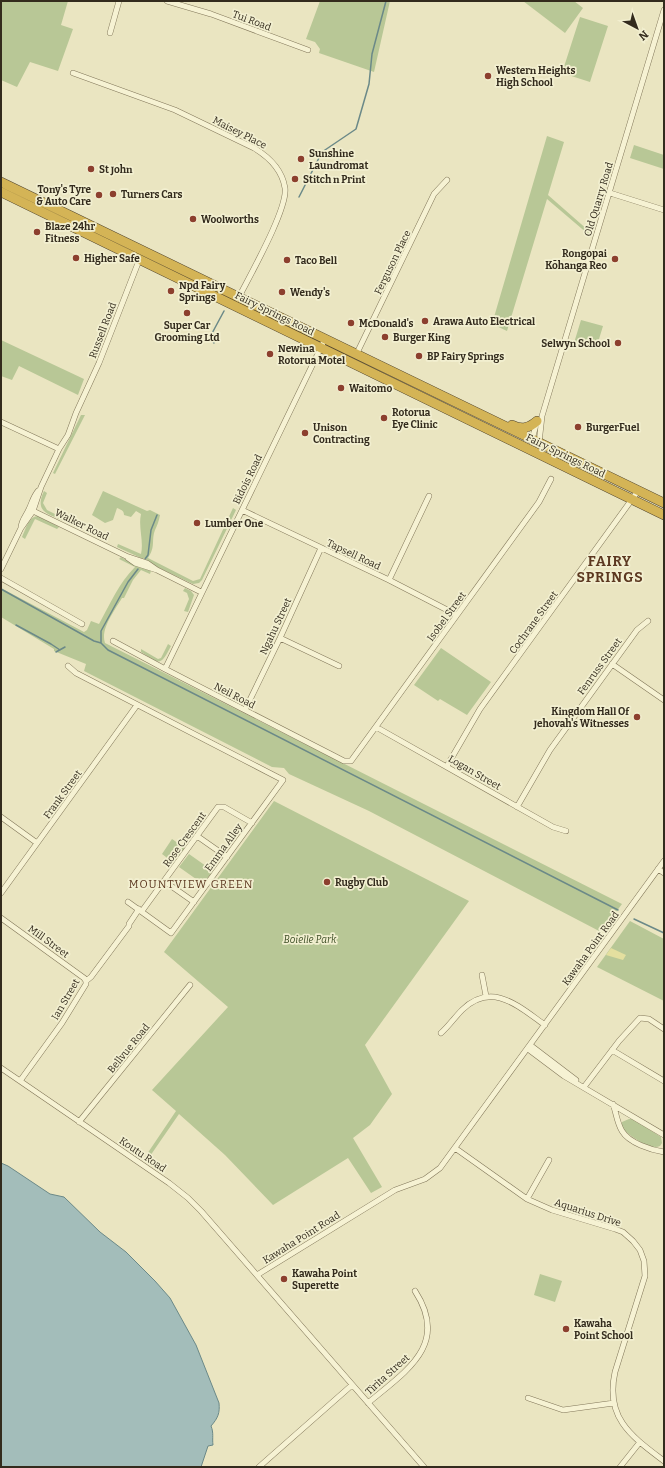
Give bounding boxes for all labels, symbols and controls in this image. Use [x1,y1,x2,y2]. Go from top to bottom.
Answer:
street label: Tui Road [231,8,273,34]
north arrow [617,8,657,48]
text: N [635,27,651,43]
place label: Western Heights High School [496,65,575,89]
marker: Western Heights High School [483,71,493,81]
street label: Maisey Place [211,114,269,152]
place label: Sunshine Laundromat [309,148,368,172]
marker: Sunshine Laundromat [296,154,306,164]
street label: Old Quarry Road [582,161,616,238]
marker: St John [86,164,96,174]
place label: St John [99,164,133,176]
marker: Stitch n Print [290,174,300,184]
place label: Stitch n Print [303,174,366,186]
place label: Tony's Tyre & Auto Care [36,184,92,208]
marker: Turners Cars [108,189,118,199]
place label: Turners Cars [121,189,183,201]
marker: Tony's Tyre & Auto Care [94,190,104,200]
marker: Woolworths [188,214,198,224]
place label: Woolworths [201,214,259,226]
place label: Blaze 24hr Fitness [45,221,95,245]
marker: Blaze 24hr Fitness [32,227,42,237]
street label: Ferguson Place [372,228,414,297]
place label: Rongopai Kōhanga Reo [545,248,608,272]
marker: Higher Safe [71,253,81,263]
place label: Higher Safe [84,253,140,265]
marker: Rongopai Kōhanga Reo [610,254,620,264]
marker: Taco Bell [282,255,292,265]
place label: Taco Bell [295,255,337,267]
place label: Npd Fairy Springs [179,280,226,304]
marker: Npd Fairy Springs [166,286,176,296]
marker: Wendy's [277,287,287,297]
place label: Wendy's [290,287,330,299]
street label: Fairy Springs Road [233,290,316,338]
street label: Russell Road [87,301,119,360]
marker: Super Car Grooming Ltd [182,308,192,318]
marker: Arawa Auto Electrical [420,316,430,326]
place label: Arawa Auto Electrical [433,316,535,328]
marker: McDonald's [346,318,356,328]
place label: McDonald's [359,318,414,330]
place label: Super Car Grooming Ltd [154,320,220,344]
marker: Burger King [380,332,390,342]
place label: Burger King [393,332,451,344]
place label: Selwyn School [541,338,610,350]
marker: Selwyn School [613,338,623,348]
place label: Newina Rotorua Motel [278,343,345,367]
marker: Newina Rotorua Motel [265,349,275,359]
marker: BP Fairy Springs [414,351,424,361]
place label: BP Fairy Springs [427,351,504,363]
marker: Waitomo [336,383,346,393]
place label: Waitomo [349,383,392,395]
place label: Rotorua Eye Clinic [392,407,438,431]
marker: Rotorua Eye Clinic [379,413,389,423]
place label: Unison Contracting [313,422,370,446]
marker: BurgerFuel [573,422,583,432]
place label: BurgerFuel [586,422,639,434]
marker: Unison Contracting [300,428,310,438]
street label: Fairy Springs Road [524,432,607,480]
street label: Bidois Road [231,452,265,506]
street label: Walker Road [53,507,111,543]
marker: Lumber One [192,518,202,528]
place label: Lumber One [205,518,264,530]
street label: Tapsell Road [325,537,383,573]
district label: FAIRY SPRINGS [576,553,644,586]
street label: Isobel Street [425,589,469,644]
street label: Cochrane Street [507,589,561,656]
street label: Ngahu Street [258,596,294,657]
street label: Fenruss Street [575,636,625,697]
street label: Neil Road [212,680,257,711]
place label: Kingdom Hall Of Jehovah's Witnesses [533,706,630,730]
marker: Kingdom Hall Of Jehovah's Witnesses [632,712,642,722]
street label: Logan Street [446,753,503,793]
street label: Frank Street [41,768,85,821]
street label: Rose Crescent [161,809,209,870]
street label: Emma Alley [203,821,246,874]
marker: Rugby Club [322,877,332,887]
place label: Rugby Club [335,877,388,889]
district label: MOUNTVIEW GREEN [129,878,253,891]
street label: Kawaha Point Road [560,909,622,988]
street label: Mill Street [26,923,72,961]
park label: Boielle Park [284,934,337,946]
street label: Ian Street [49,977,83,1022]
street label: Bellvue Road [105,1022,152,1076]
street label: Koutu Road [117,1135,168,1175]
street label: Aquarius Drive [553,1197,622,1229]
street label: Kawaha Point Road [261,1209,342,1266]
place label: Kawaha Point Superette [292,1268,357,1292]
marker: Kawaha Point Superette [279,1274,289,1284]
place label: Kawaha Point School [574,1318,633,1342]
marker: Kawaha Point School [561,1324,571,1334]
street label: Tirita Street [363,1352,412,1398]

